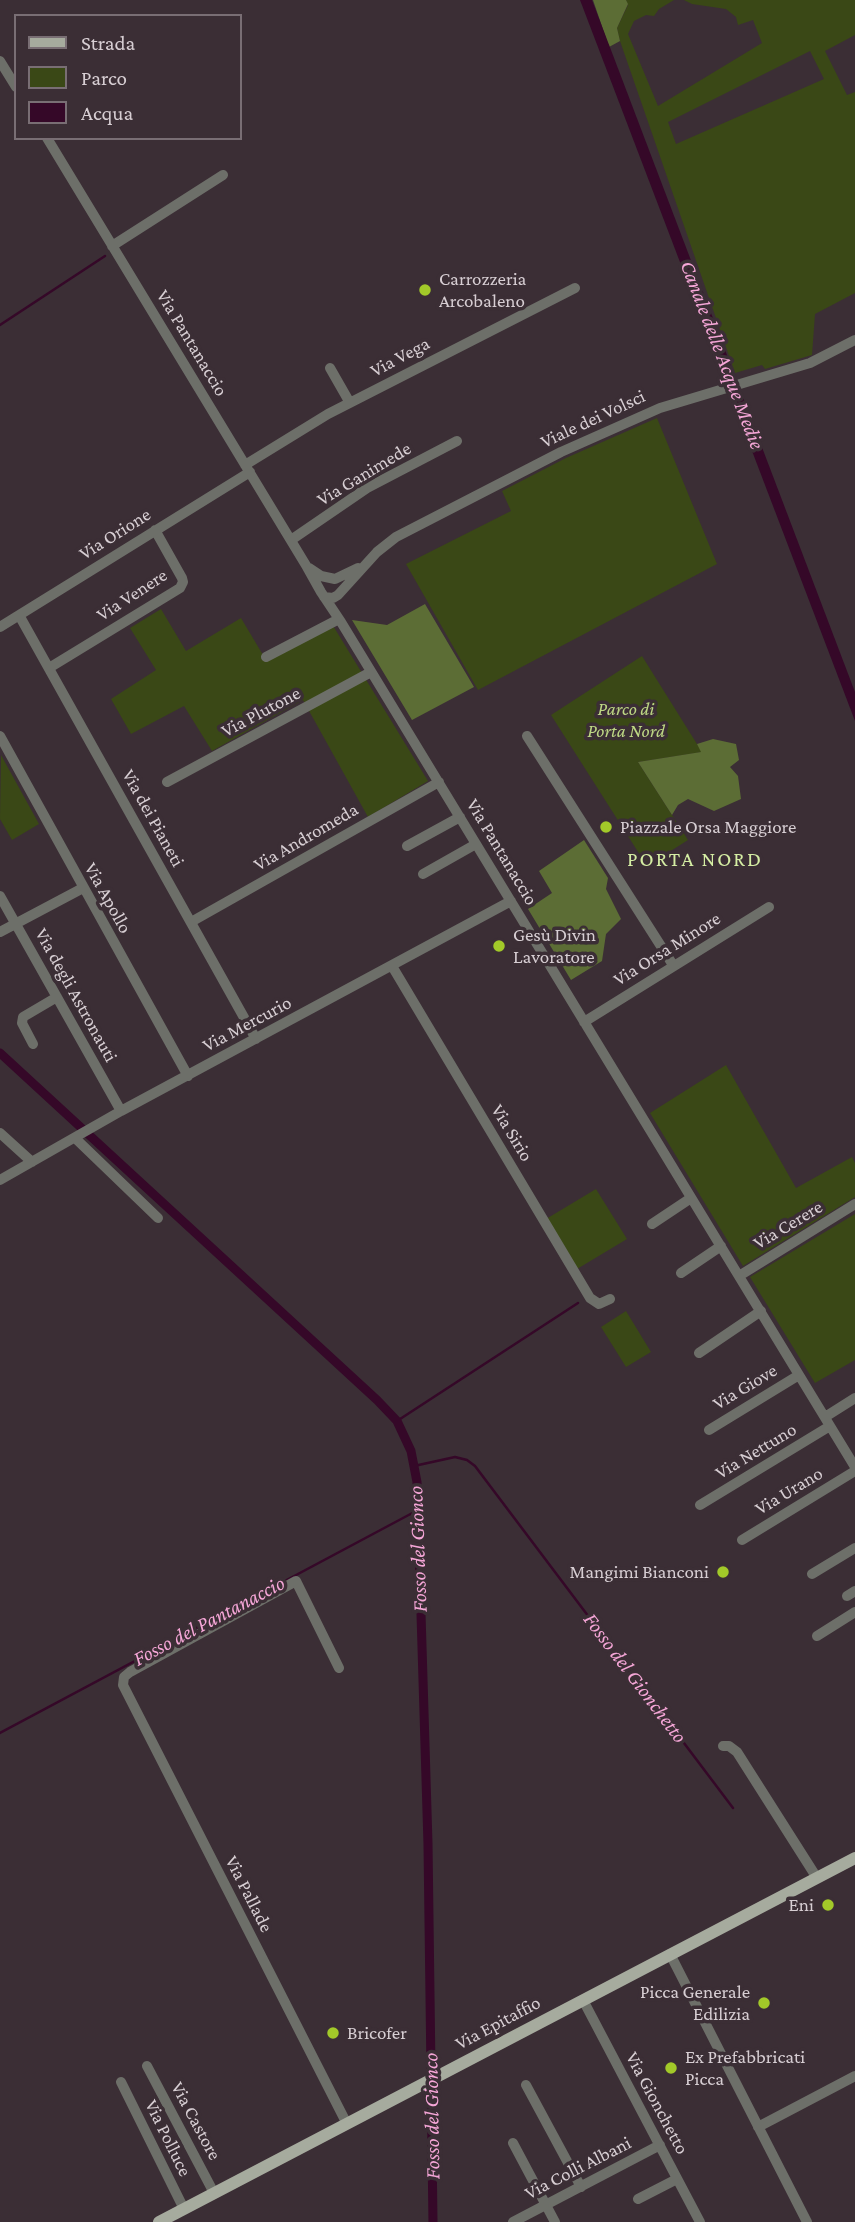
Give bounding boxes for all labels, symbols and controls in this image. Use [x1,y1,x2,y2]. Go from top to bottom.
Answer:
legend [14,14,242,140]
text: Strada [81,31,135,55]
text: Parco [81,66,127,90]
text: Acqua [81,101,133,125]
water label: Canale delle Acque Medie [674,257,770,453]
place label: Carrozzeria Arcobaleno [439,268,526,312]
marker: Carrozzeria Arcobaleno [417,282,433,298]
street label: Via Pantanaccio [151,286,233,400]
street label: Via Vega [366,332,434,382]
street label: Viale dei Volsci [537,385,649,453]
street label: Via Ganimede [313,437,415,511]
street label: Via Orione [75,503,155,565]
street label: Via Venere [92,564,172,626]
street label: Via Plutone [217,682,305,742]
park label: Parco di Porta Nord [587,698,665,742]
street label: Via dei Pianeti [117,765,189,871]
street label: Via Pantanaccio [461,795,543,909]
street label: Via Andromeda [250,798,362,876]
place label: Piazzale Orsa Maggiore [620,816,796,838]
marker: Piazzale Orsa Maggiore [598,819,614,835]
district label: PORTA NORD [628,847,762,873]
street label: Via Apollo [79,859,137,937]
street label: Via Orsa Minore [609,907,725,991]
street label: Via degli Astronauti [30,924,122,1066]
place label: Gesù Divin Lavoratore [513,924,596,968]
marker: Gesù Divin Lavoratore [491,938,507,954]
street label: Via Mercurio [199,991,295,1057]
street label: Via Sirio [486,1100,538,1166]
street label: Via Cerere [749,1195,827,1255]
street label: Via Giove [709,1359,781,1415]
street label: Via Nettuno [711,1418,801,1484]
street label: Via Urano [751,1462,827,1520]
water label: Fosso del Gionco [403,1485,433,1613]
place label: Mangimi Bianconi [570,1561,709,1583]
marker: Mangimi Bianconi [715,1564,731,1580]
water label: Fosso del Pantanaccio [129,1570,289,1672]
water label: Fosso del Gionchetto [578,1608,692,1748]
street label: Via Pallade [220,1852,278,1936]
place label: Eni [789,1894,814,1916]
marker: Eni [820,1897,836,1913]
place label: Picca Generale Edilizia [640,1981,750,2025]
street label: Via Epitaffio [451,1991,545,2055]
marker: Picca Generale Edilizia [756,1995,772,2011]
place label: Bricofer [347,2022,407,2044]
marker: Bricofer [325,2025,341,2041]
place label: Ex Prefabbricati Picca [685,2046,805,2090]
street label: Via Gionchetto [620,2048,694,2158]
water label: Fosso del Gionco [418,2053,446,2179]
marker: Ex Prefabbricati Picca [663,2060,679,2076]
street label: Via Castore [166,2078,226,2164]
street label: Via Polluce [140,2096,196,2180]
street label: Via Colli Albani [521,2131,635,2205]

